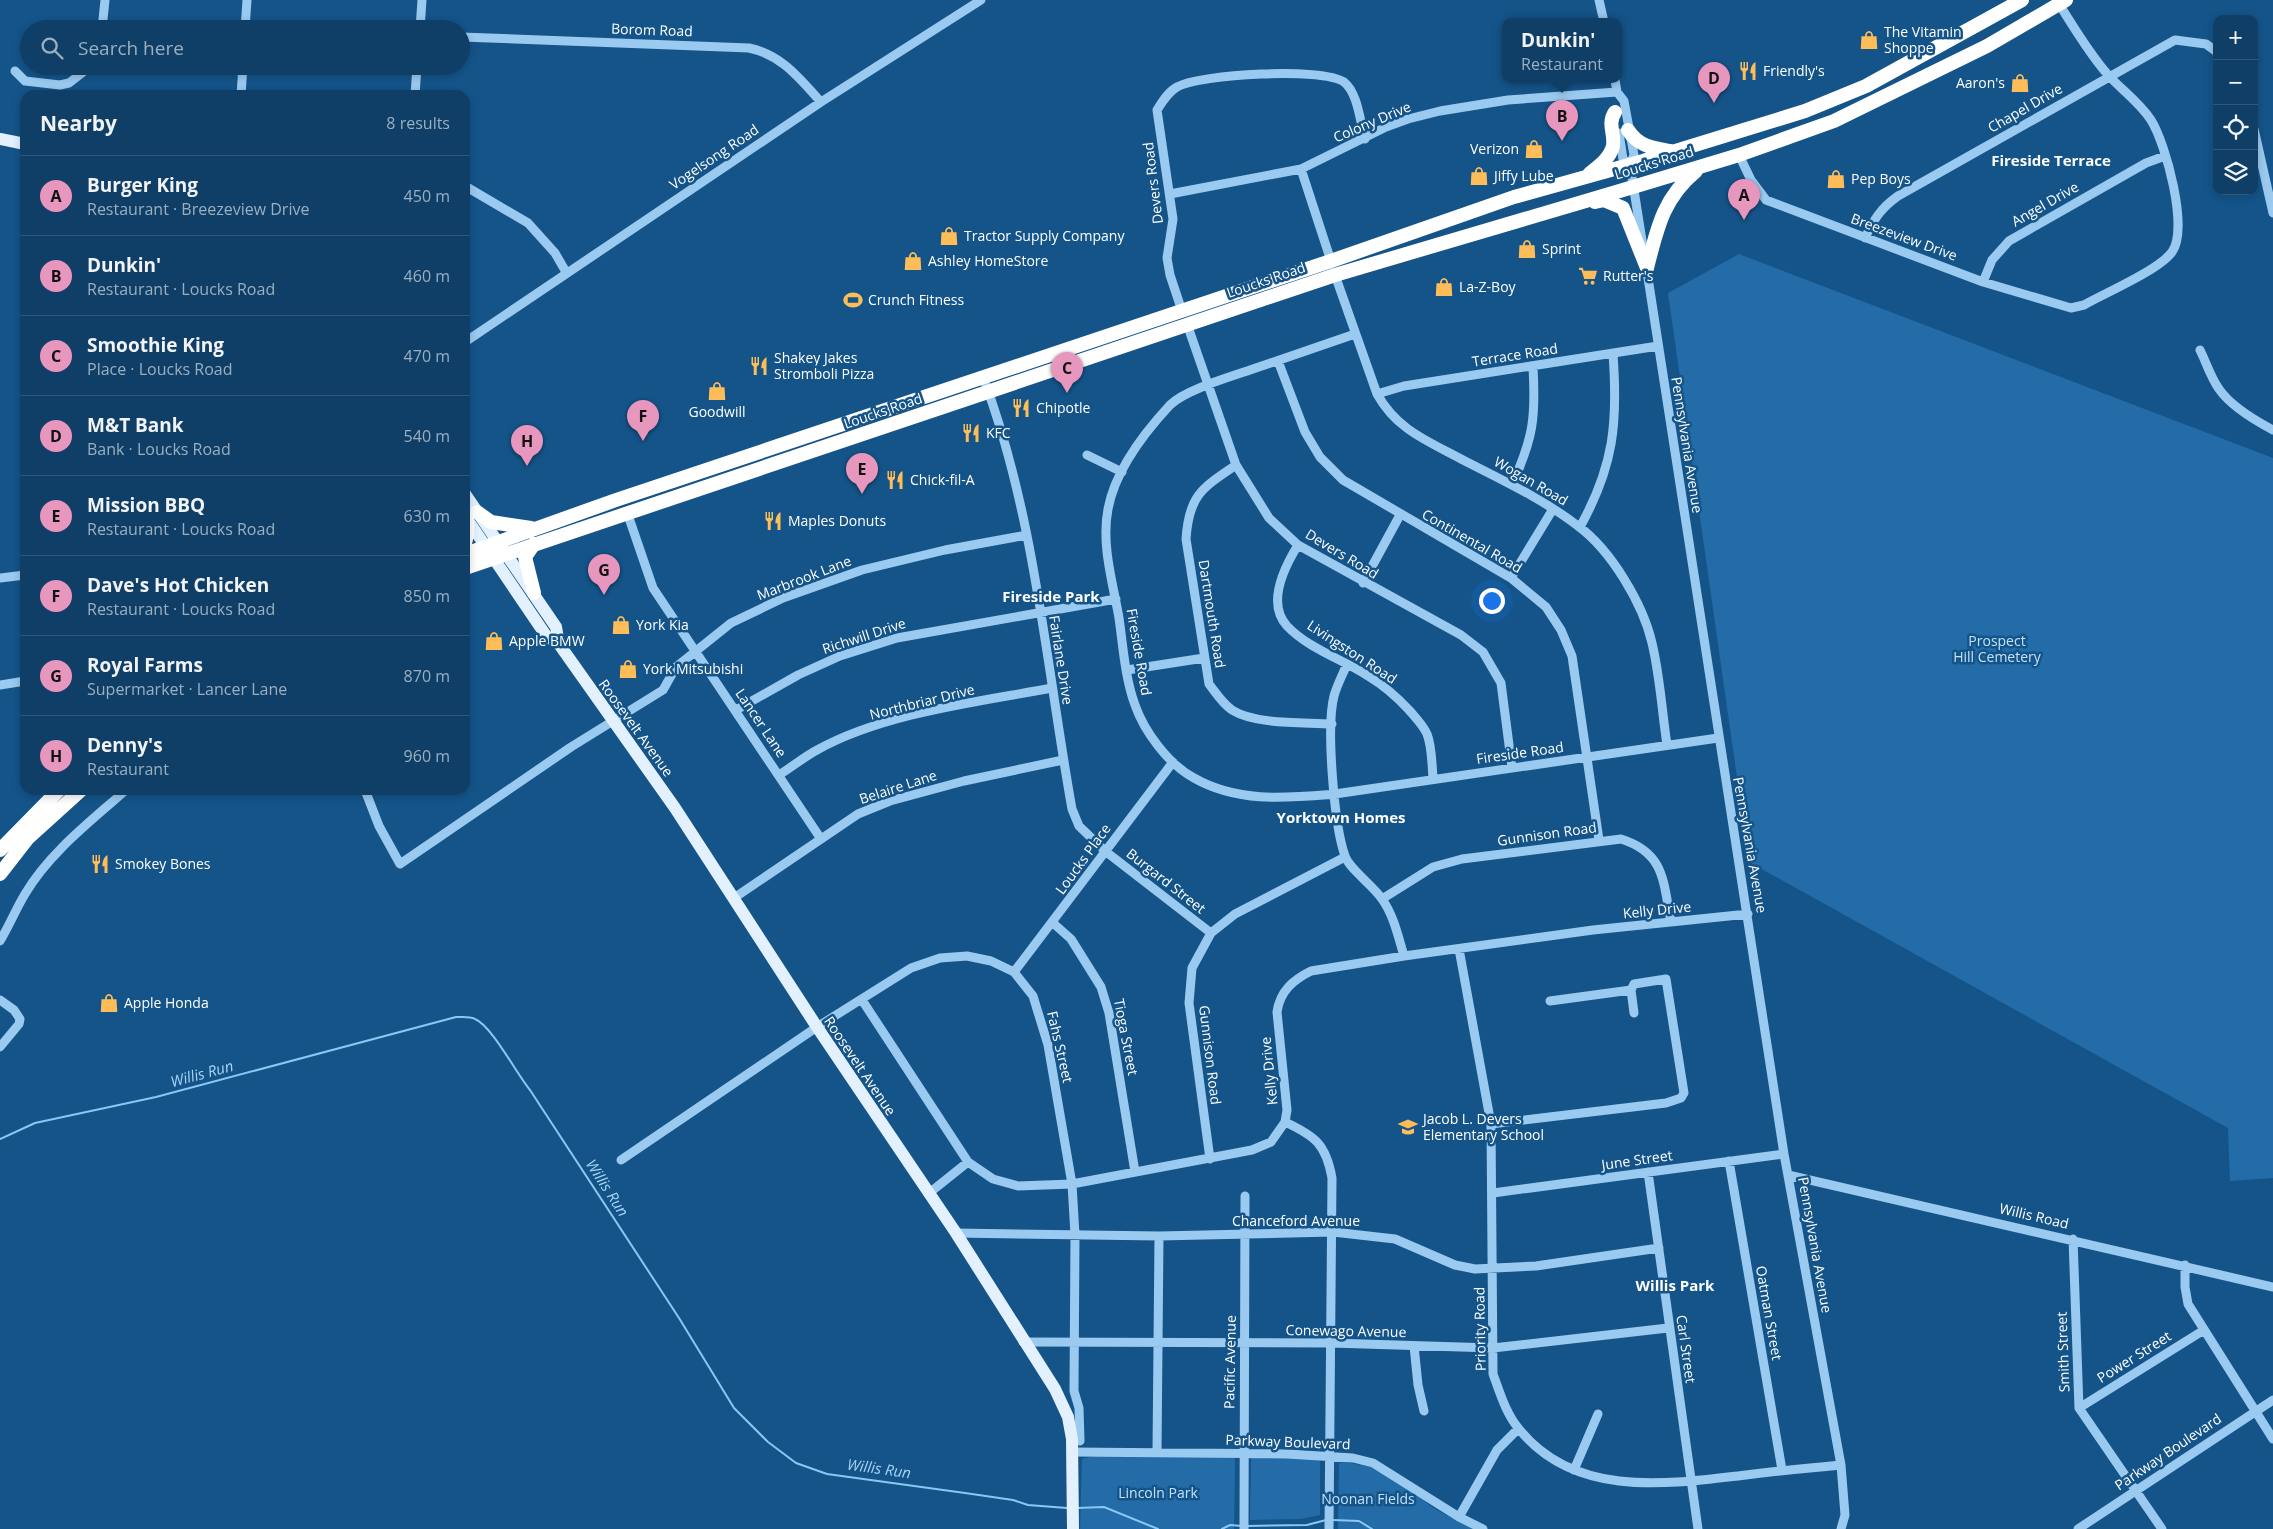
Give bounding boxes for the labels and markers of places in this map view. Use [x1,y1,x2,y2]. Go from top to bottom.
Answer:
place label: The Vitamin Shoppe [1884,22,1962,57]
shop icon: The Vitamin Shoppe [1858,29,1880,51]
restaurant icon: Friendly's [1737,60,1759,82]
place label: Friendly's [1763,61,1825,80]
pin: D [1698,62,1730,103]
shop icon: Aaron's [2009,72,2031,94]
place label: Aaron's [1956,73,2005,92]
pin: B [1546,100,1578,141]
shop icon: Verizon [1523,138,1545,160]
place label: Verizon [1470,139,1519,158]
shop icon: Jiffy Lube [1468,165,1490,187]
place label: Jiffy Lube [1492,166,1554,185]
shop icon: Pep Boys [1825,168,1847,190]
place label: Pep Boys [1851,169,1911,188]
pin: A [1728,179,1760,220]
shop icon: Tractor Supply Company [938,225,960,247]
place label: Tractor Supply Company [964,226,1125,245]
shop icon: Sprint [1516,238,1538,260]
place label: Sprint [1542,239,1581,258]
shop icon: Ashley HomeStore [902,250,924,272]
place label: Ashley HomeStore [928,251,1049,270]
supermarket icon: Rutter's [1577,265,1599,287]
place label: Rutter's [1603,266,1654,285]
shop icon: La-Z-Boy [1433,276,1455,298]
place label: La-Z-Boy [1459,277,1517,296]
sports icon: Crunch Fitness [842,289,864,311]
place label: Crunch Fitness [868,290,965,309]
place label: Shakey Jakes Stromboli Pizza [774,348,874,383]
pin: C [1051,352,1083,393]
restaurant icon: Shakey Jakes Stromboli Pizza [748,355,770,377]
shop icon: Goodwill [706,380,728,402]
restaurant icon: Chipotle [1010,397,1032,419]
place label: Chipotle [1036,398,1090,417]
pin: F [627,400,659,441]
place label: Goodwill [688,402,746,421]
restaurant icon: KFC [960,422,982,444]
place label: KFC [986,423,1011,442]
pin: H [511,425,543,466]
pin: E [846,453,878,494]
restaurant icon: Chick-fil-A [884,469,906,491]
place label: Chick-fil-A [910,470,975,489]
restaurant icon: Maples Donuts [762,510,784,532]
place label: Maples Donuts [788,511,886,530]
pin: G [588,554,620,595]
shop icon: York Kia [610,614,632,636]
place label: York Kia [636,615,689,634]
shop icon: Apple BMW [483,630,505,652]
place label: Apple BMW [509,631,585,650]
shop icon: York Mitsubishi [617,658,639,680]
place label: York Mitsubishi [643,659,743,678]
restaurant icon: Smokey Bones [89,853,111,875]
place label: Smokey Bones [115,854,211,873]
shop icon: Apple Honda [98,992,120,1014]
place label: Apple Honda [124,993,209,1012]
place label: Jacob L. Devers Elementary School [1421,1109,1544,1144]
school or university icon: Jacob L. Devers Elementary School [1397,1116,1419,1138]

